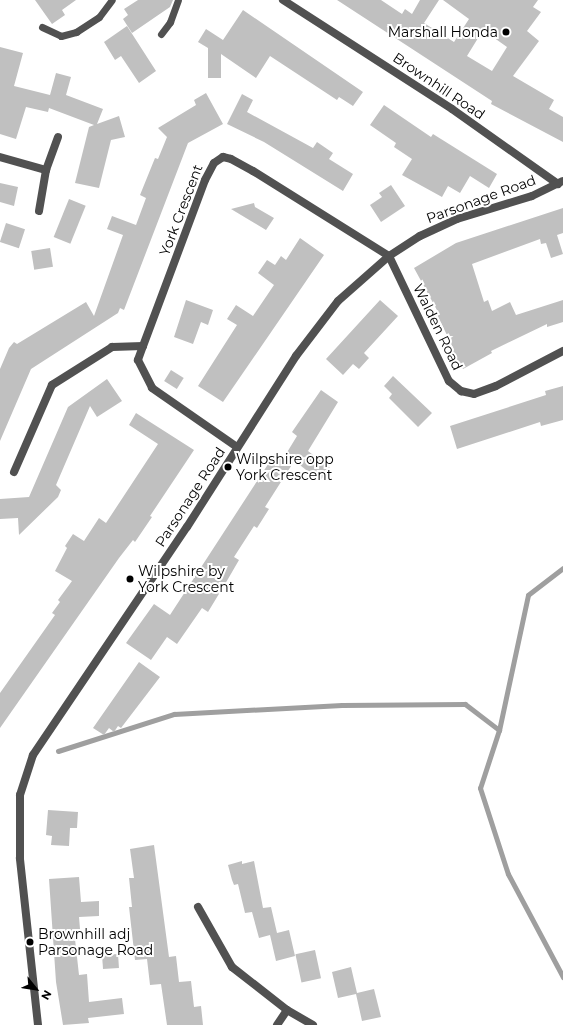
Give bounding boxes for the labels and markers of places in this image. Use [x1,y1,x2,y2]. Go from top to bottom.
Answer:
place label: Marshall Honda [388,24,498,40]
marker: Marshall Honda [501,27,511,37]
place label: Wilpshire opp York Crescent [236,451,334,484]
marker: Wilpshire opp York Crescent [223,462,233,472]
place label: Wilpshire by York Crescent [138,563,234,596]
marker: Wilpshire by York Crescent [125,574,135,584]
place label: Brownhill adj Parsonage Road [38,926,153,958]
marker: Brownhill adj Parsonage Road [25,937,35,947]

